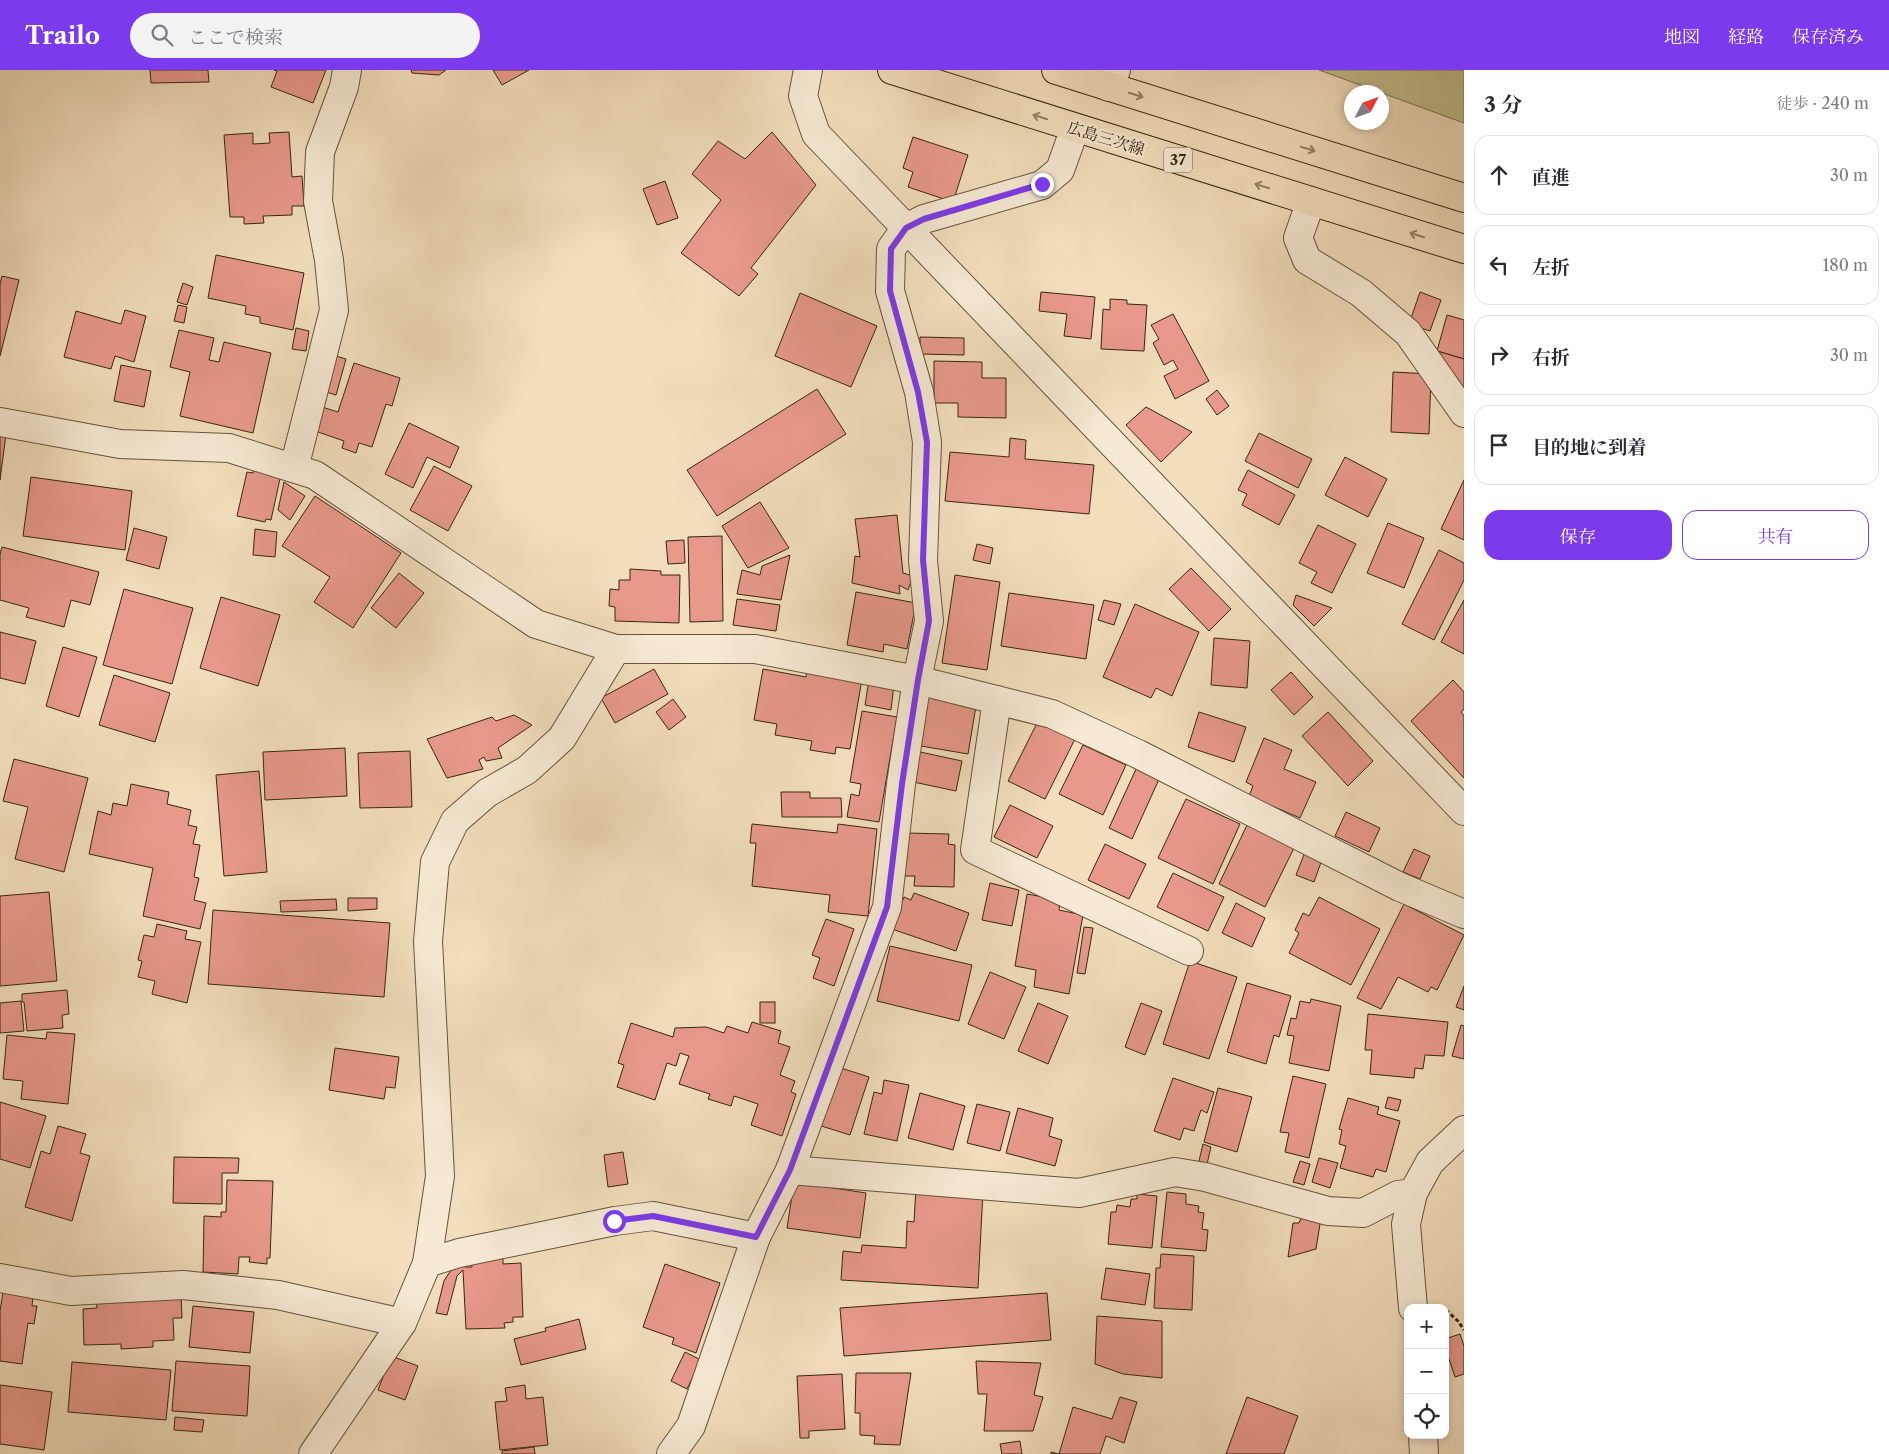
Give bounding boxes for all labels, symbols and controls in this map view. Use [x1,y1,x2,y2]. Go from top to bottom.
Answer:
search box [130,13,480,58]
text: Trailo [25,21,100,50]
icon: search [148,21,176,49]
text: ここで検索 [188,26,283,49]
text: 地図 [1664,26,1700,48]
text: 経路 [1728,26,1764,48]
text: 保存済み [1792,26,1864,48]
north arrow [1344,85,1389,130]
one-way arrow [1128,91,1143,100]
text: 3 分 [1484,92,1522,117]
text: 徒歩 · 240 m [1776,93,1869,113]
one-way arrow [1033,111,1049,121]
street label: 広島三次線 [1065,117,1147,159]
one-way arrow [1300,144,1316,154]
road number: 37 [1164,148,1192,172]
icon: ahead [1485,161,1513,189]
text: 30 m [1830,165,1868,185]
text: 直進 [1532,166,1570,189]
route end [1031,173,1054,196]
one-way arrow [1255,181,1271,191]
one-way arrow [1410,229,1426,239]
icon: left [1485,251,1513,279]
text: 180 m [1822,255,1868,275]
text: 左折 [1532,256,1570,279]
icon: right [1485,341,1513,369]
text: 30 m [1830,345,1868,365]
text: 右折 [1532,346,1570,369]
icon: arrive [1485,431,1513,459]
text: 目的地に到着 [1532,436,1646,459]
button: 保存 [1484,510,1672,560]
button: 共有 [1682,510,1869,560]
route start [603,1210,626,1233]
map controls [1404,1304,1449,1439]
button: + [1404,1304,1449,1349]
button: − [1404,1349,1449,1394]
button: locate [1404,1394,1449,1439]

